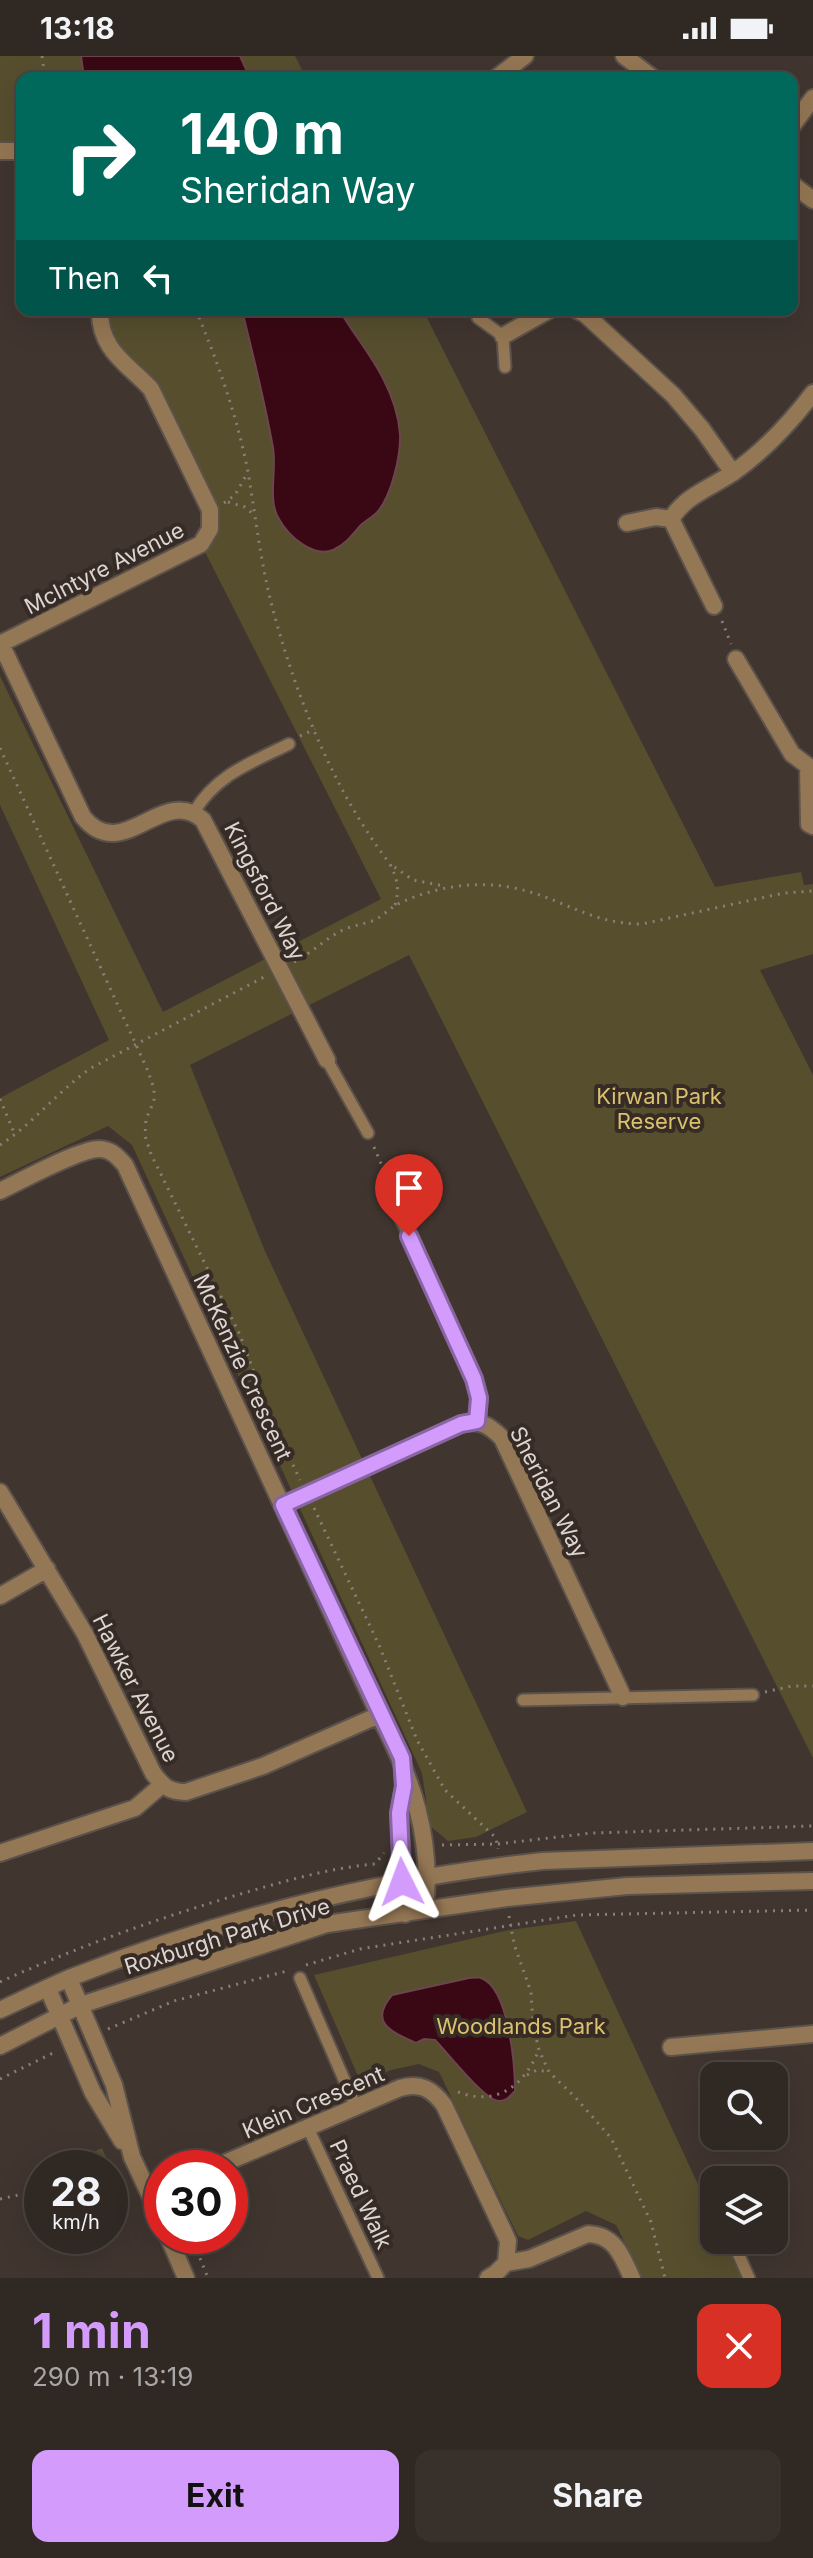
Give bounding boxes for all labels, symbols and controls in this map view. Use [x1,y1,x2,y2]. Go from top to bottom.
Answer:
text: 13:18 [40,10,115,46]
text: 140 m [180,100,344,168]
icon: right [48,104,152,208]
text: Sheridan Way [180,168,415,212]
icon: left [136,256,180,300]
text: Then [48,260,120,296]
street label: McIntyre Avenue [20,517,188,619]
street label: Kingsford Way [219,817,311,965]
park label: Kirwan Park Reserve [596,1083,722,1134]
pin [375,1154,443,1236]
icon: arrive [387,1166,431,1210]
street label: McKenzie Crescent [188,1270,298,1464]
street label: Sheridan Way [505,1422,593,1562]
street label: Hawker Avenue [87,1610,185,1766]
position arrow [360,1840,444,1924]
street label: Roxburgh Park Drive [121,1892,333,1980]
park label: Woodlands Park [436,2013,606,2039]
street label: Klein Crescent [238,2060,388,2144]
map controls [700,2062,788,2254]
button: search [700,2062,788,2150]
street label: Praed Walk [324,2135,398,2253]
speed limit sign: 30 [144,2150,248,2254]
button: layers [700,2166,788,2254]
text: 28 [50,2167,102,2216]
text: km/h [52,2210,100,2234]
text: 1 min [32,2301,151,2360]
button: close [697,2304,781,2388]
text: 290 m · 13:19 [32,2361,193,2392]
button: Exit [32,2450,399,2542]
button: Share [415,2450,781,2542]

